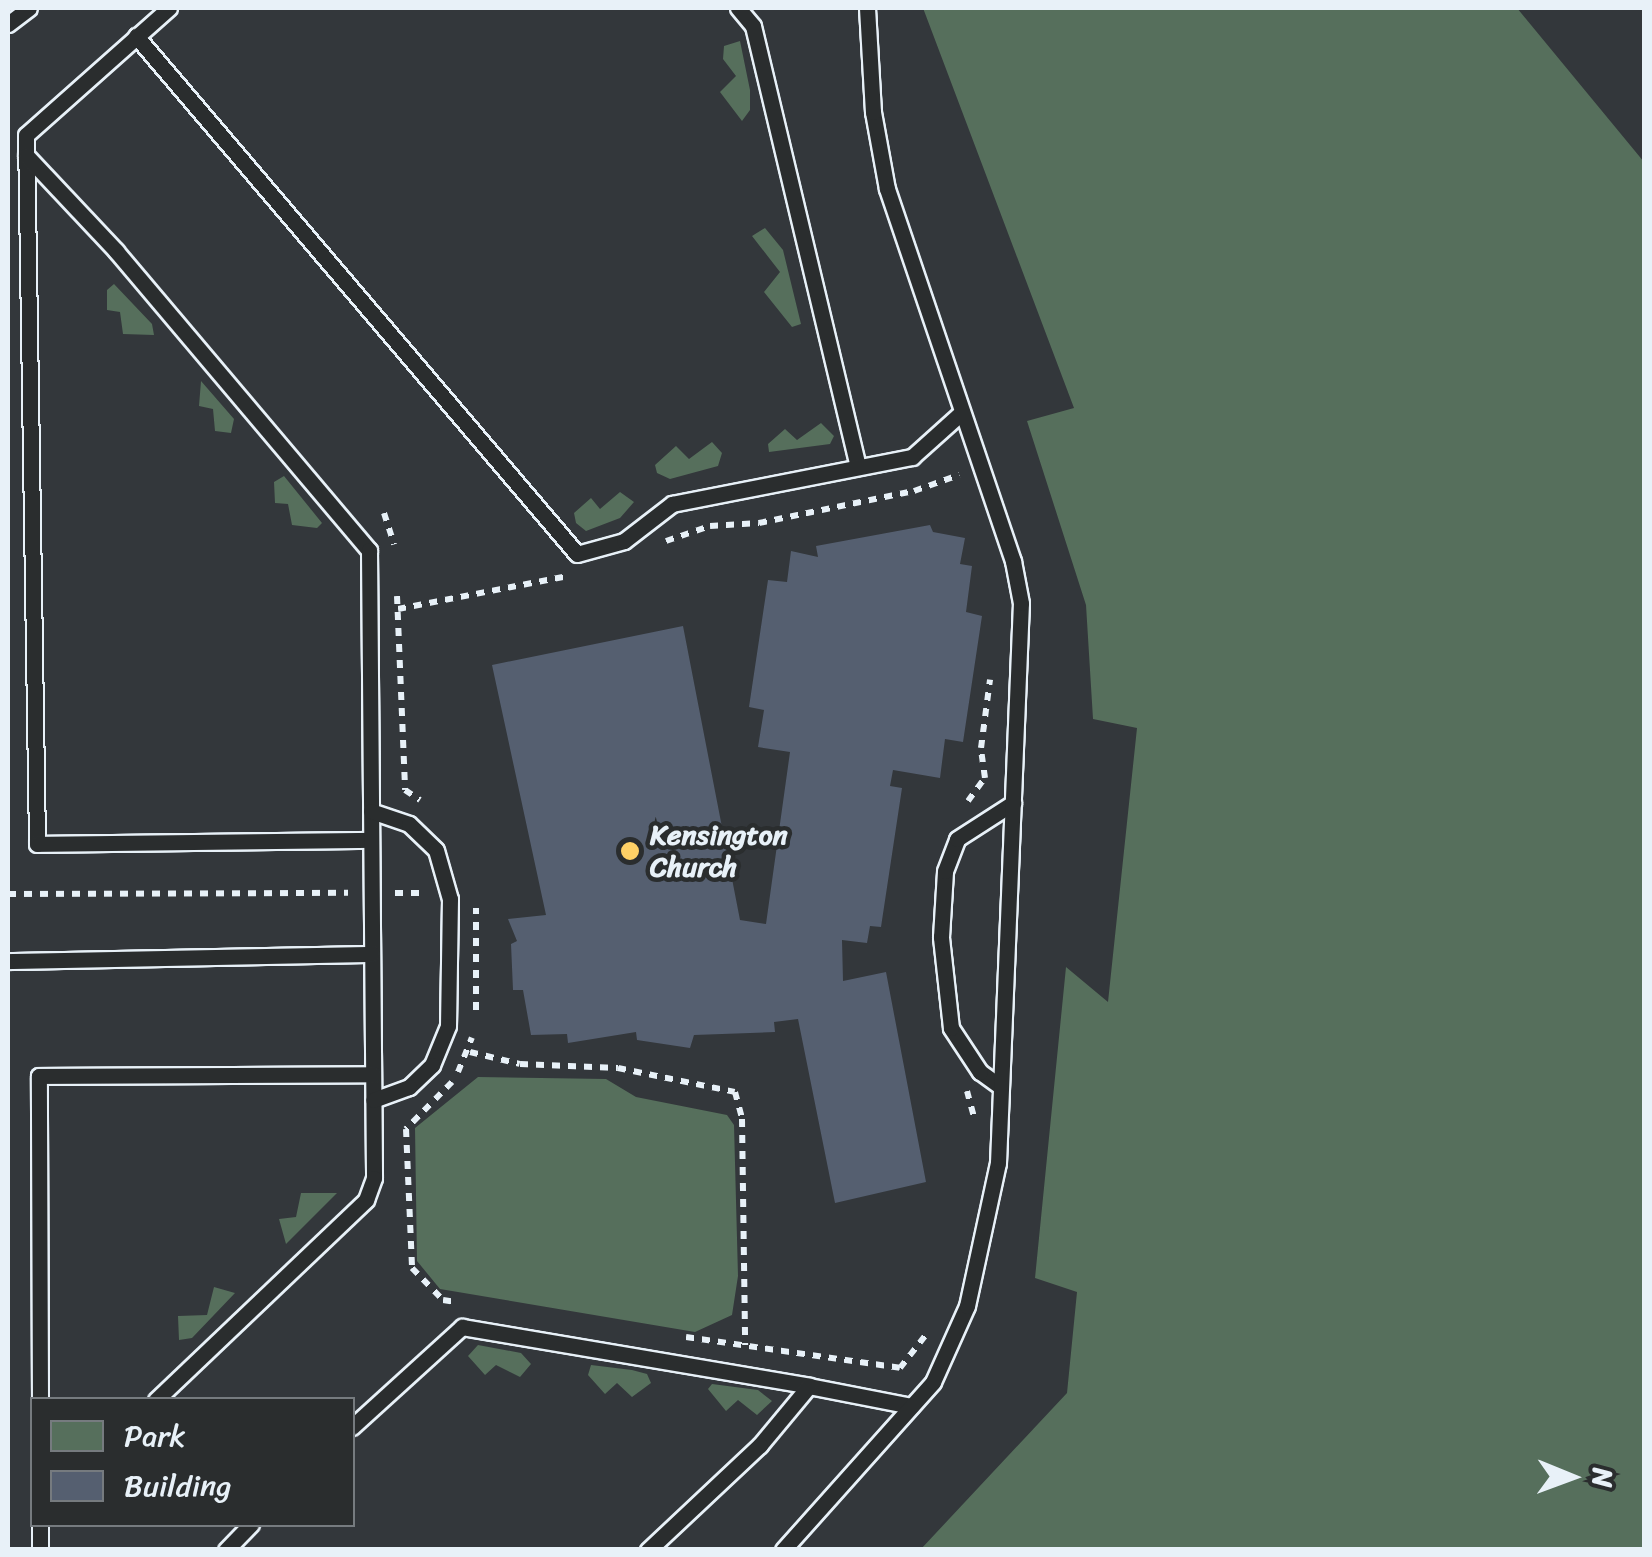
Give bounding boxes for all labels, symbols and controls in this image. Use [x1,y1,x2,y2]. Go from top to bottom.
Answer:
place label: Kensington Church [650,818,788,884]
marker: Kensington Church [619,840,641,862]
legend [30,1397,355,1527]
text: Park [124,1409,186,1463]
north arrow [1522,1427,1622,1527]
text: Building [124,1459,231,1513]
text: N [1578,1467,1627,1488]

